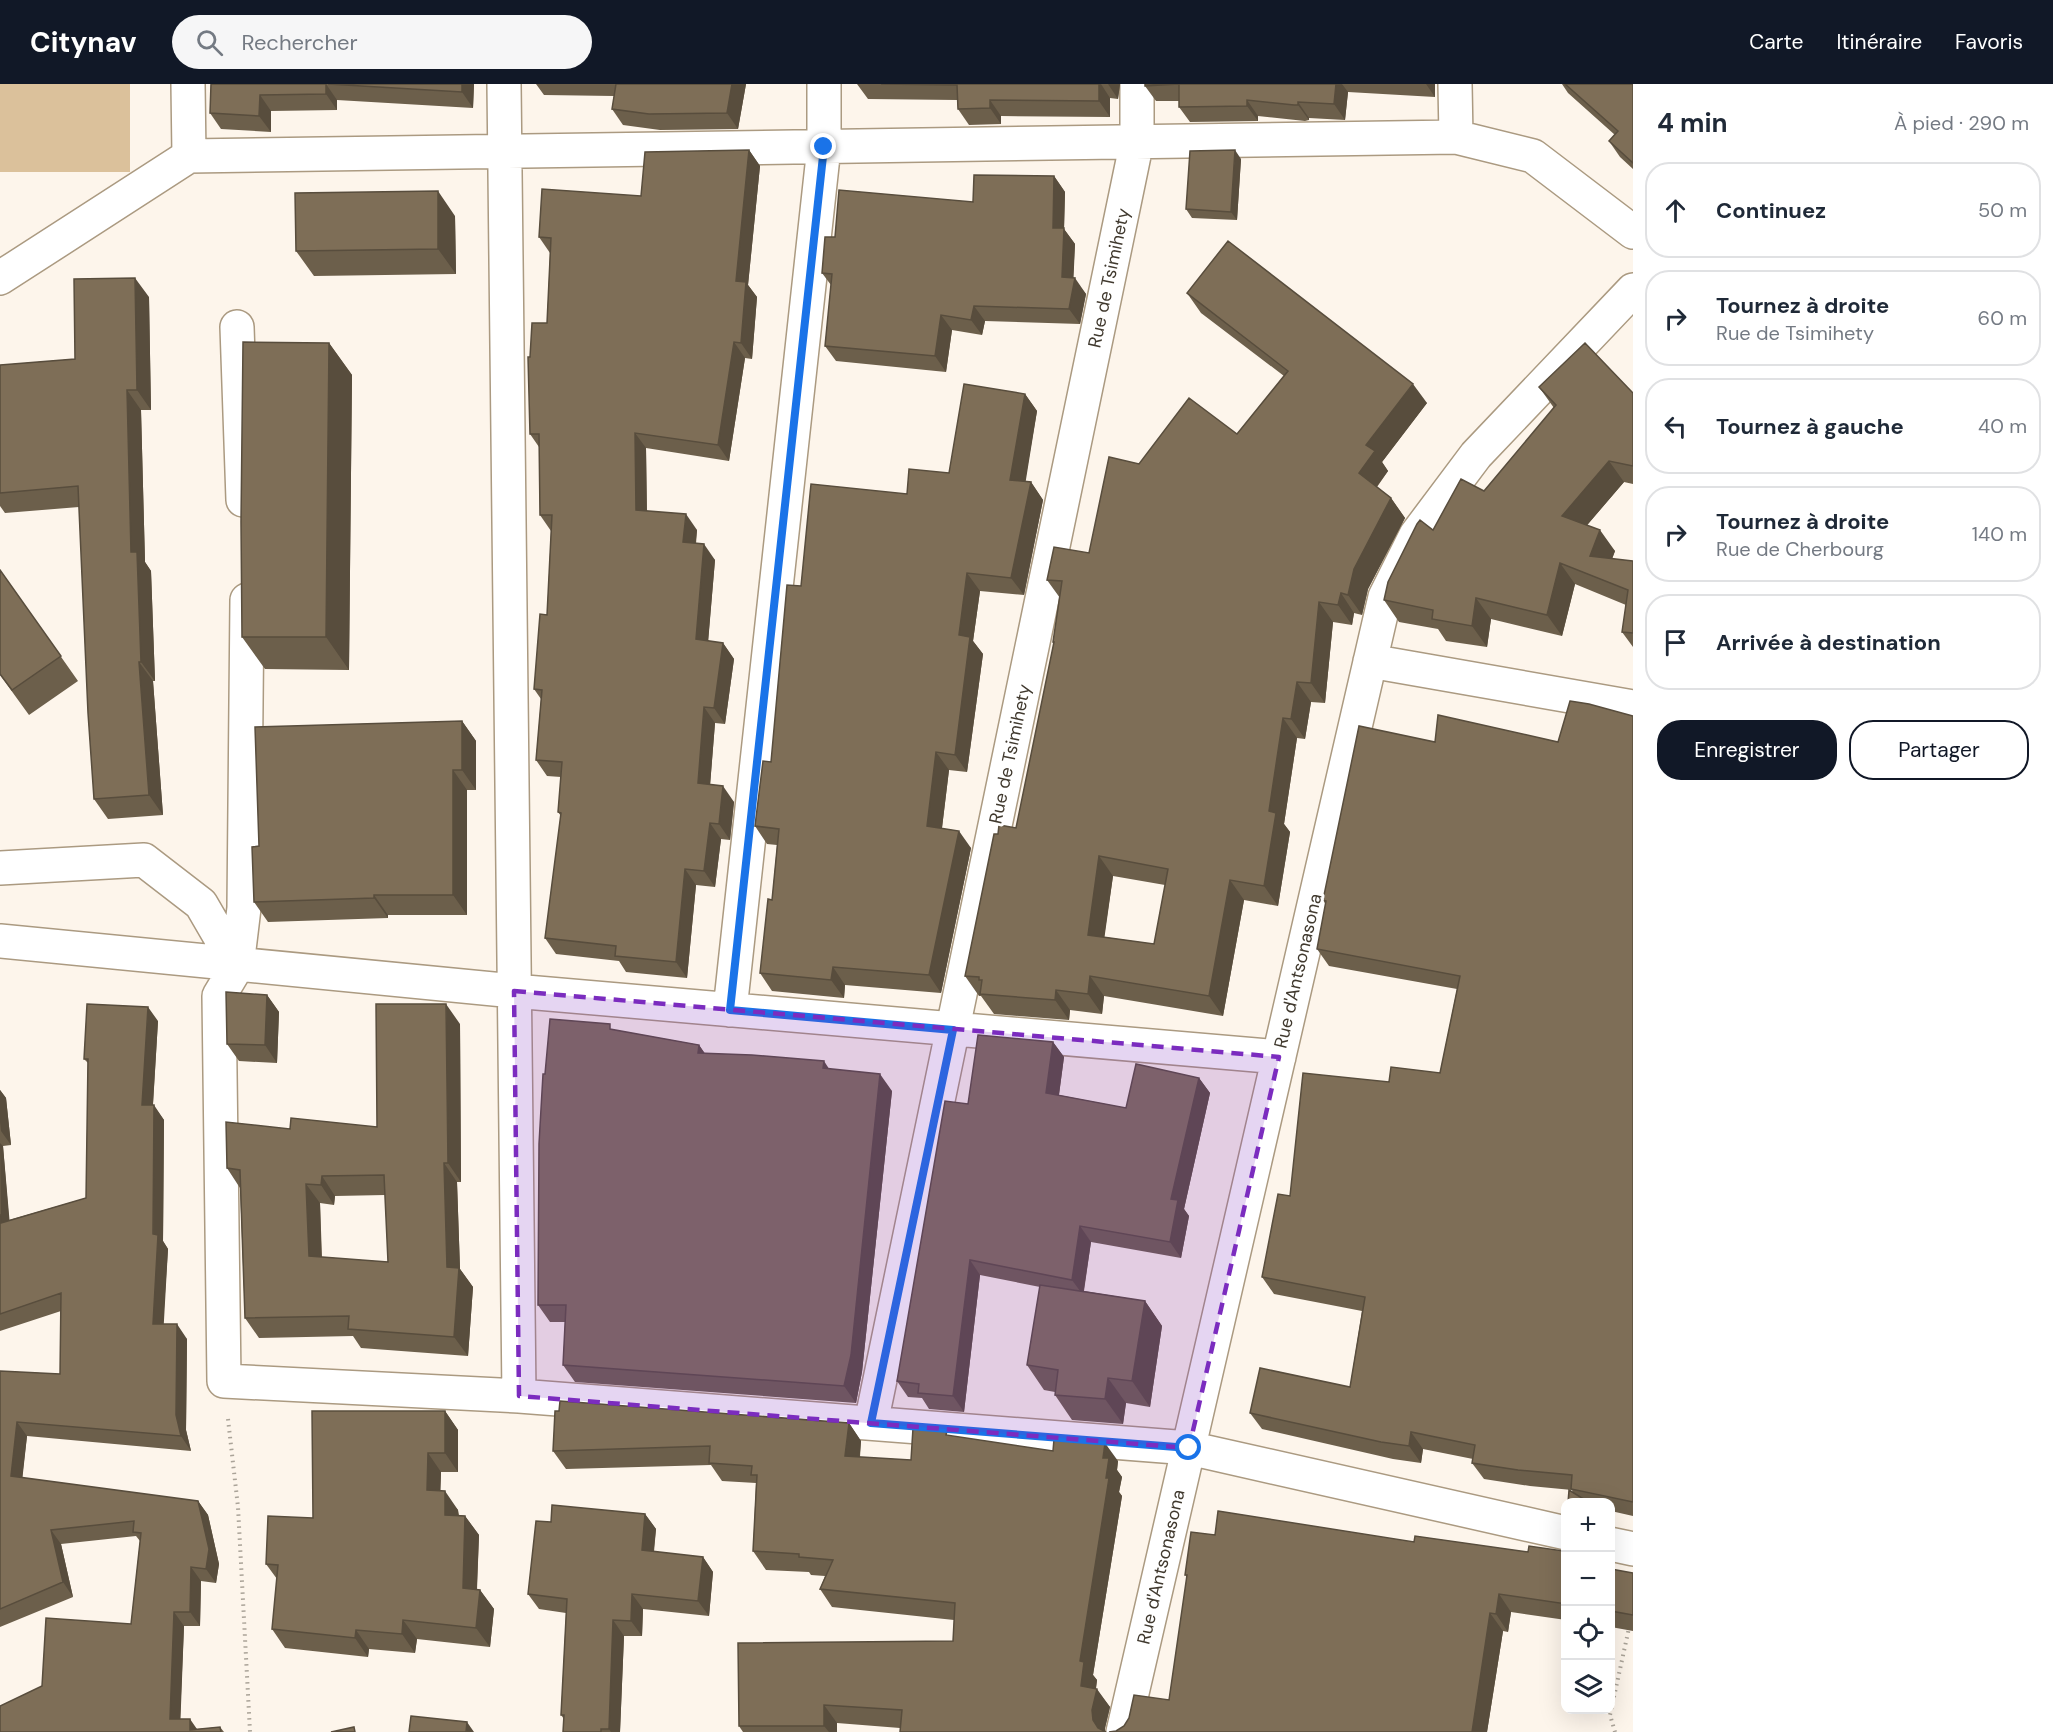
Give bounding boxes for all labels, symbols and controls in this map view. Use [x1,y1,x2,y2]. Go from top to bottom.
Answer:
search box [172,15,592,69]
text: Citynav [30,24,136,61]
icon: search [193,26,226,59]
text: Rechercher [241,28,358,57]
text: Carte [1749,28,1803,56]
text: Itinéraire [1836,28,1922,56]
text: Favoris [1955,28,2023,56]
text: 4 min [1657,106,1728,140]
text: À pied · 290 m [1894,110,2029,136]
route end [810,133,836,159]
icon: ahead [1659,194,1692,227]
text: Continuez [1716,196,1826,225]
text: 50 m [1978,197,2027,223]
street label: Rue de Tsimihety [1082,206,1136,350]
text: Tournez à droite [1716,291,1889,320]
icon: right [1659,302,1692,335]
text: 60 m [1978,305,2027,331]
text: Rue de Tsimihety [1716,320,1874,346]
icon: left [1659,410,1692,443]
text: Tournez à gauche [1716,412,1904,441]
text: 40 m [1978,413,2027,439]
text: Tournez à droite [1716,507,1889,536]
icon: right [1659,518,1692,551]
text: 140 m [1972,521,2027,547]
text: Rue de Cherbourg [1716,536,1884,562]
icon: arrive [1659,626,1692,659]
text: Arrivée à destination [1716,628,1941,657]
street label: Rue de Tsimihety [983,682,1037,826]
button: Enregistrer [1657,720,1837,780]
button: Partager [1849,720,2029,780]
street label: Rue d'Antsonasona [1269,891,1327,1051]
route start [1175,1434,1201,1460]
street label: Rue d'Antsonasona [1132,1487,1190,1647]
map controls [1561,1498,1615,1714]
button: + [1561,1498,1615,1552]
button: − [1561,1552,1615,1606]
button: locate [1561,1606,1615,1660]
button: layers [1561,1660,1615,1714]

